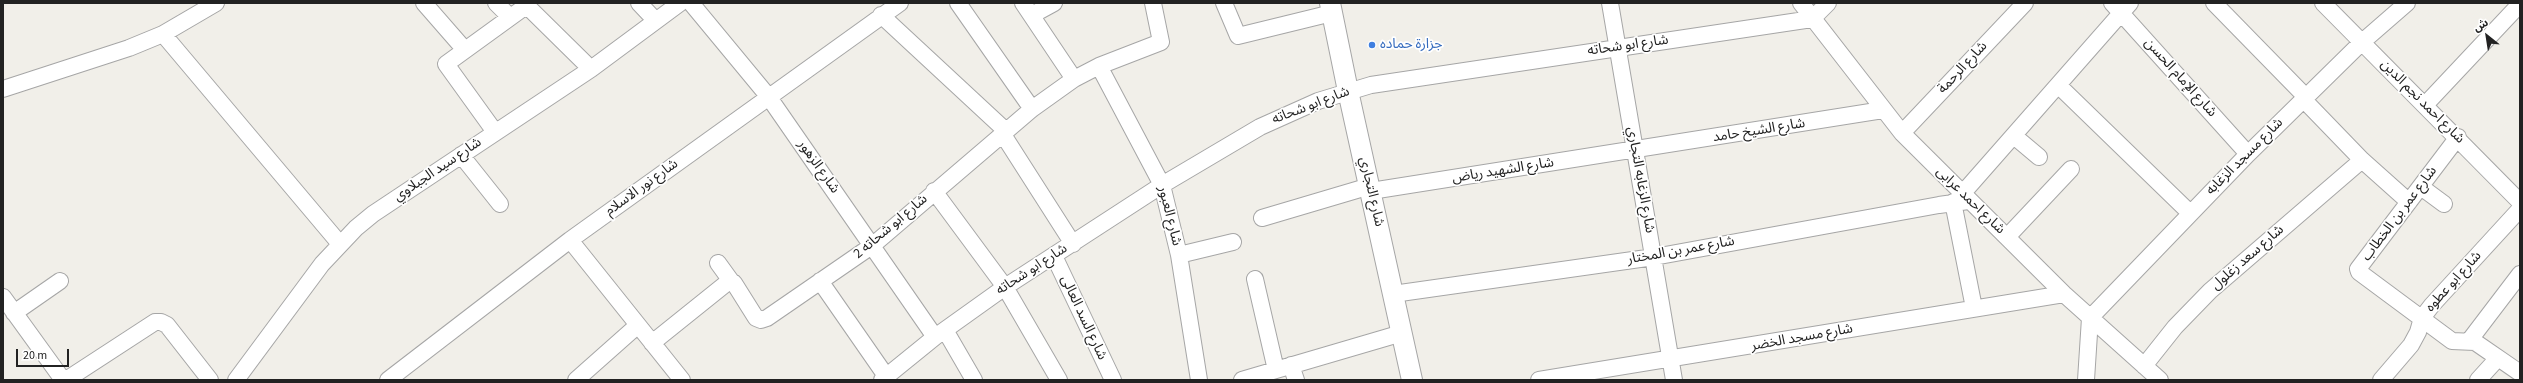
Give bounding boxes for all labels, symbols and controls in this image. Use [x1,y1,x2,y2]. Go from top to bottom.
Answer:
text: ش [2470,15,2491,35]
north arrow [2467,16,2507,56]
street label: شارع ابو شحاته [1586,32,1670,60]
street label: شارع الإمام الحسن [2140,35,2220,121]
place label: جزارة حماده [1380,37,1443,53]
street label: شارع الرحمة [1935,38,1991,98]
marker: جزارة حماده [1367,40,1377,50]
street label: شارع احمد نجم الدين [2376,56,2468,148]
street label: شارع ابو شحاته [1270,84,1352,128]
street label: شارع الشيخ حامد [1712,115,1806,147]
street label: شارع مسجد الزغابه [2203,115,2287,199]
street label: شارع الزغابه التجاري [1622,126,1658,234]
street label: شارع سيد الجبلاوي [391,134,485,206]
street label: شارع الزهور [793,137,843,197]
street label: شارع التجاري [1355,155,1387,229]
street label: شارع الشهيد رياض [1451,155,1555,187]
street label: شارع نور الاسلام [602,156,682,220]
street label: شارع عمر بن الخطاب [2359,163,2441,265]
street label: شارع احمد عرابى [1932,164,2008,238]
street label: شارع العبور [1153,184,1185,248]
street label: شارع ابو شحاته 2 [851,191,931,263]
street label: شارع سعد زغلول [2208,222,2288,294]
street label: شارع عمر بن المختار [1626,233,1736,269]
street label: شارع ابو شحاته [993,241,1071,299]
street label: شارع ابو عطوه [2422,248,2486,316]
street label: شارع السد العالى [1056,273,1110,363]
street label: شارع مسجد الخضر [1750,321,1854,355]
scale bar [18,341,71,367]
text: 20 m [23,347,47,364]

